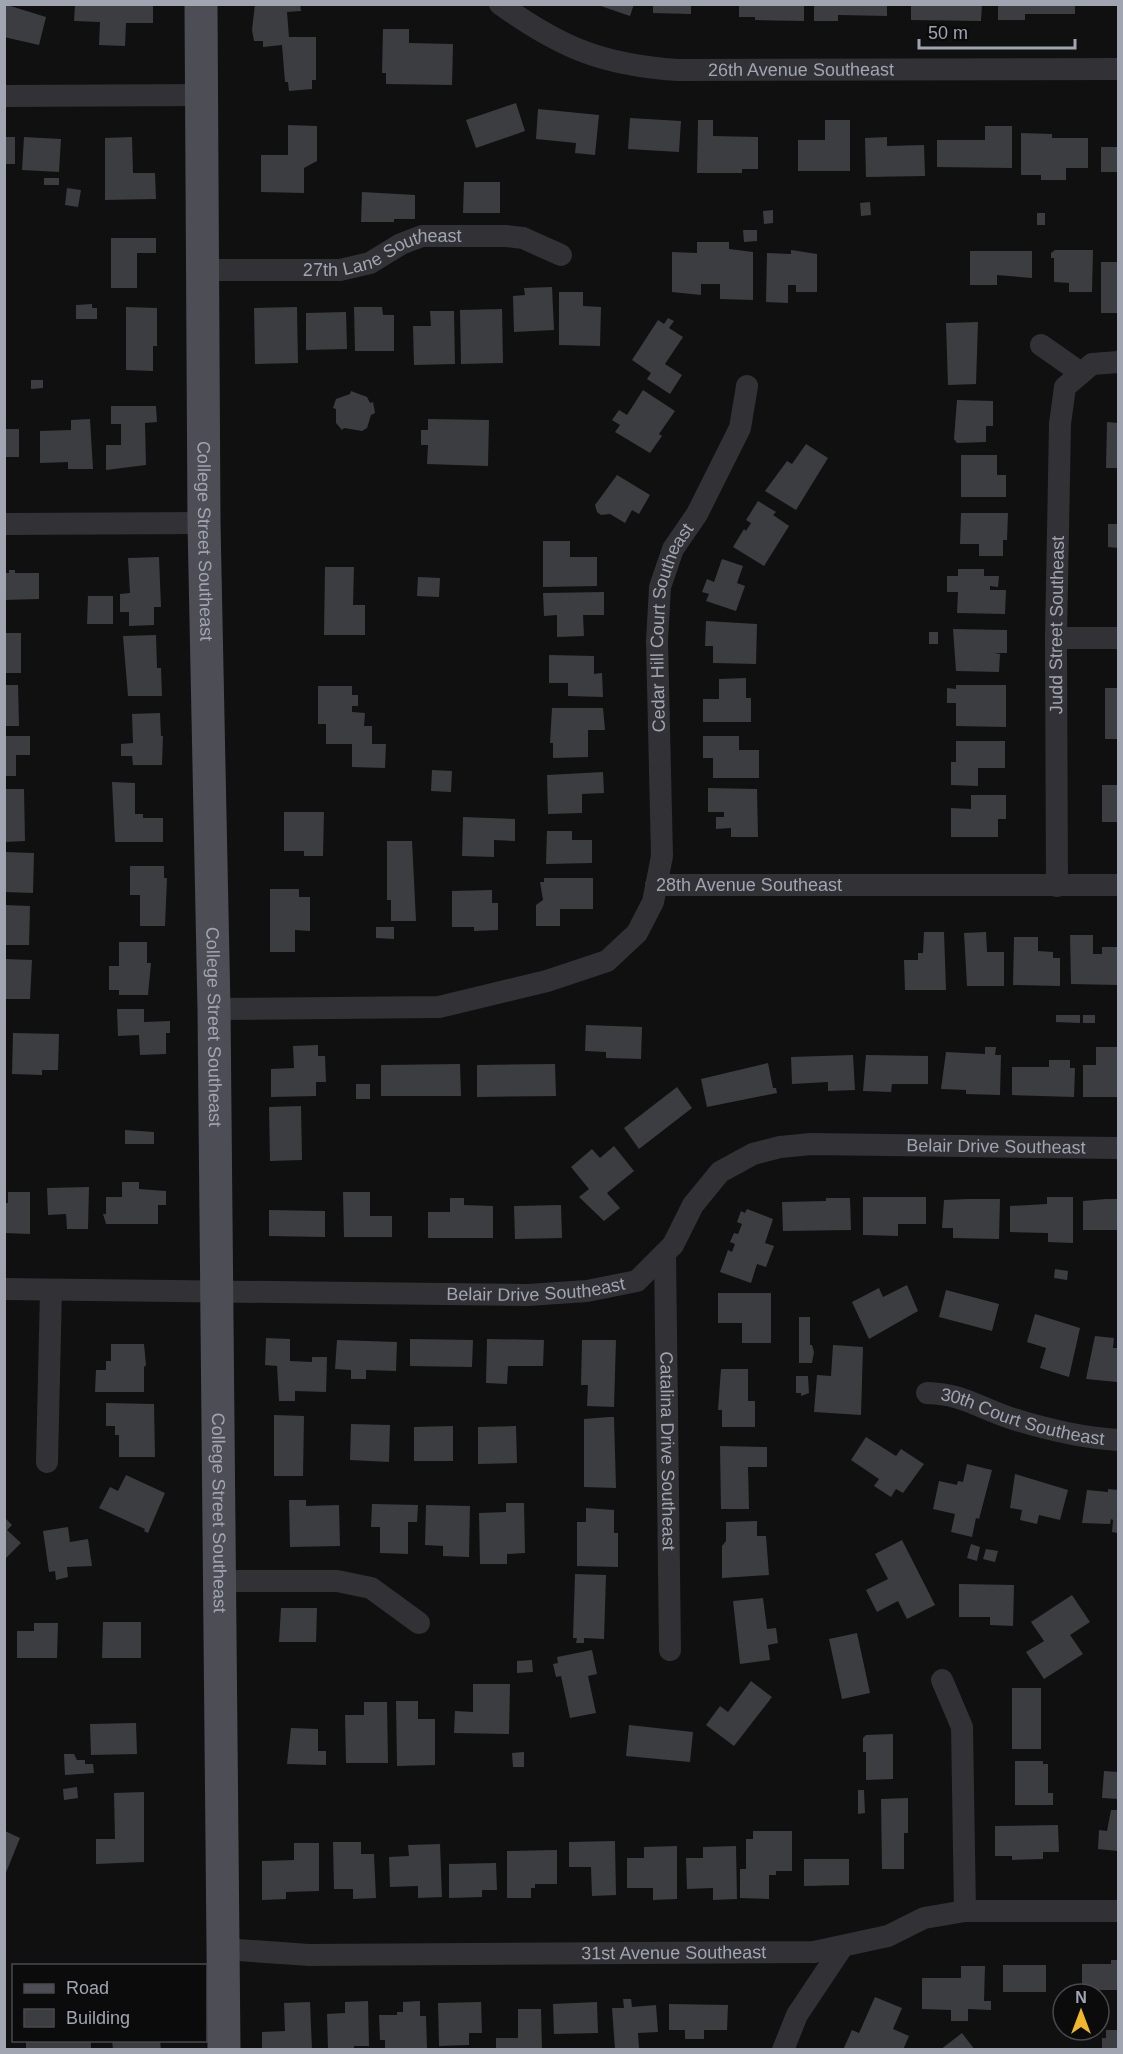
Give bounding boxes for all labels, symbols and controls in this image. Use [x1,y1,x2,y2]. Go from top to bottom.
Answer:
scale bar [919,12,1075,50]
text: 50 m [928,23,968,43]
street label: 26th Avenue Southeast [708,60,894,80]
street label: 27th Lane Southeast [303,226,462,280]
street label: College Street Southeast [194,441,216,641]
street label: Cedar Hill Court Southeast [647,520,697,733]
street label: Judd Street Southeast [1046,536,1068,714]
street label: 28th Avenue Southeast [656,875,842,895]
street label: College Street Southeast [202,927,225,1127]
street label: Belair Drive Southeast [906,1135,1086,1158]
street label: Belair Drive Southeast [446,1274,627,1305]
street label: Catalina Drive Southeast [656,1351,679,1551]
street label: 30th Court Southeast [939,1384,1105,1449]
street label: College Street Southeast [208,1413,230,1613]
street label: 31st Avenue Southeast [581,1942,766,1963]
legend [12,1964,207,2042]
text: Road [66,1978,109,1998]
north arrow [1051,1982,1111,2042]
text: N [1075,1989,1087,2006]
text: Building [66,2008,130,2028]

